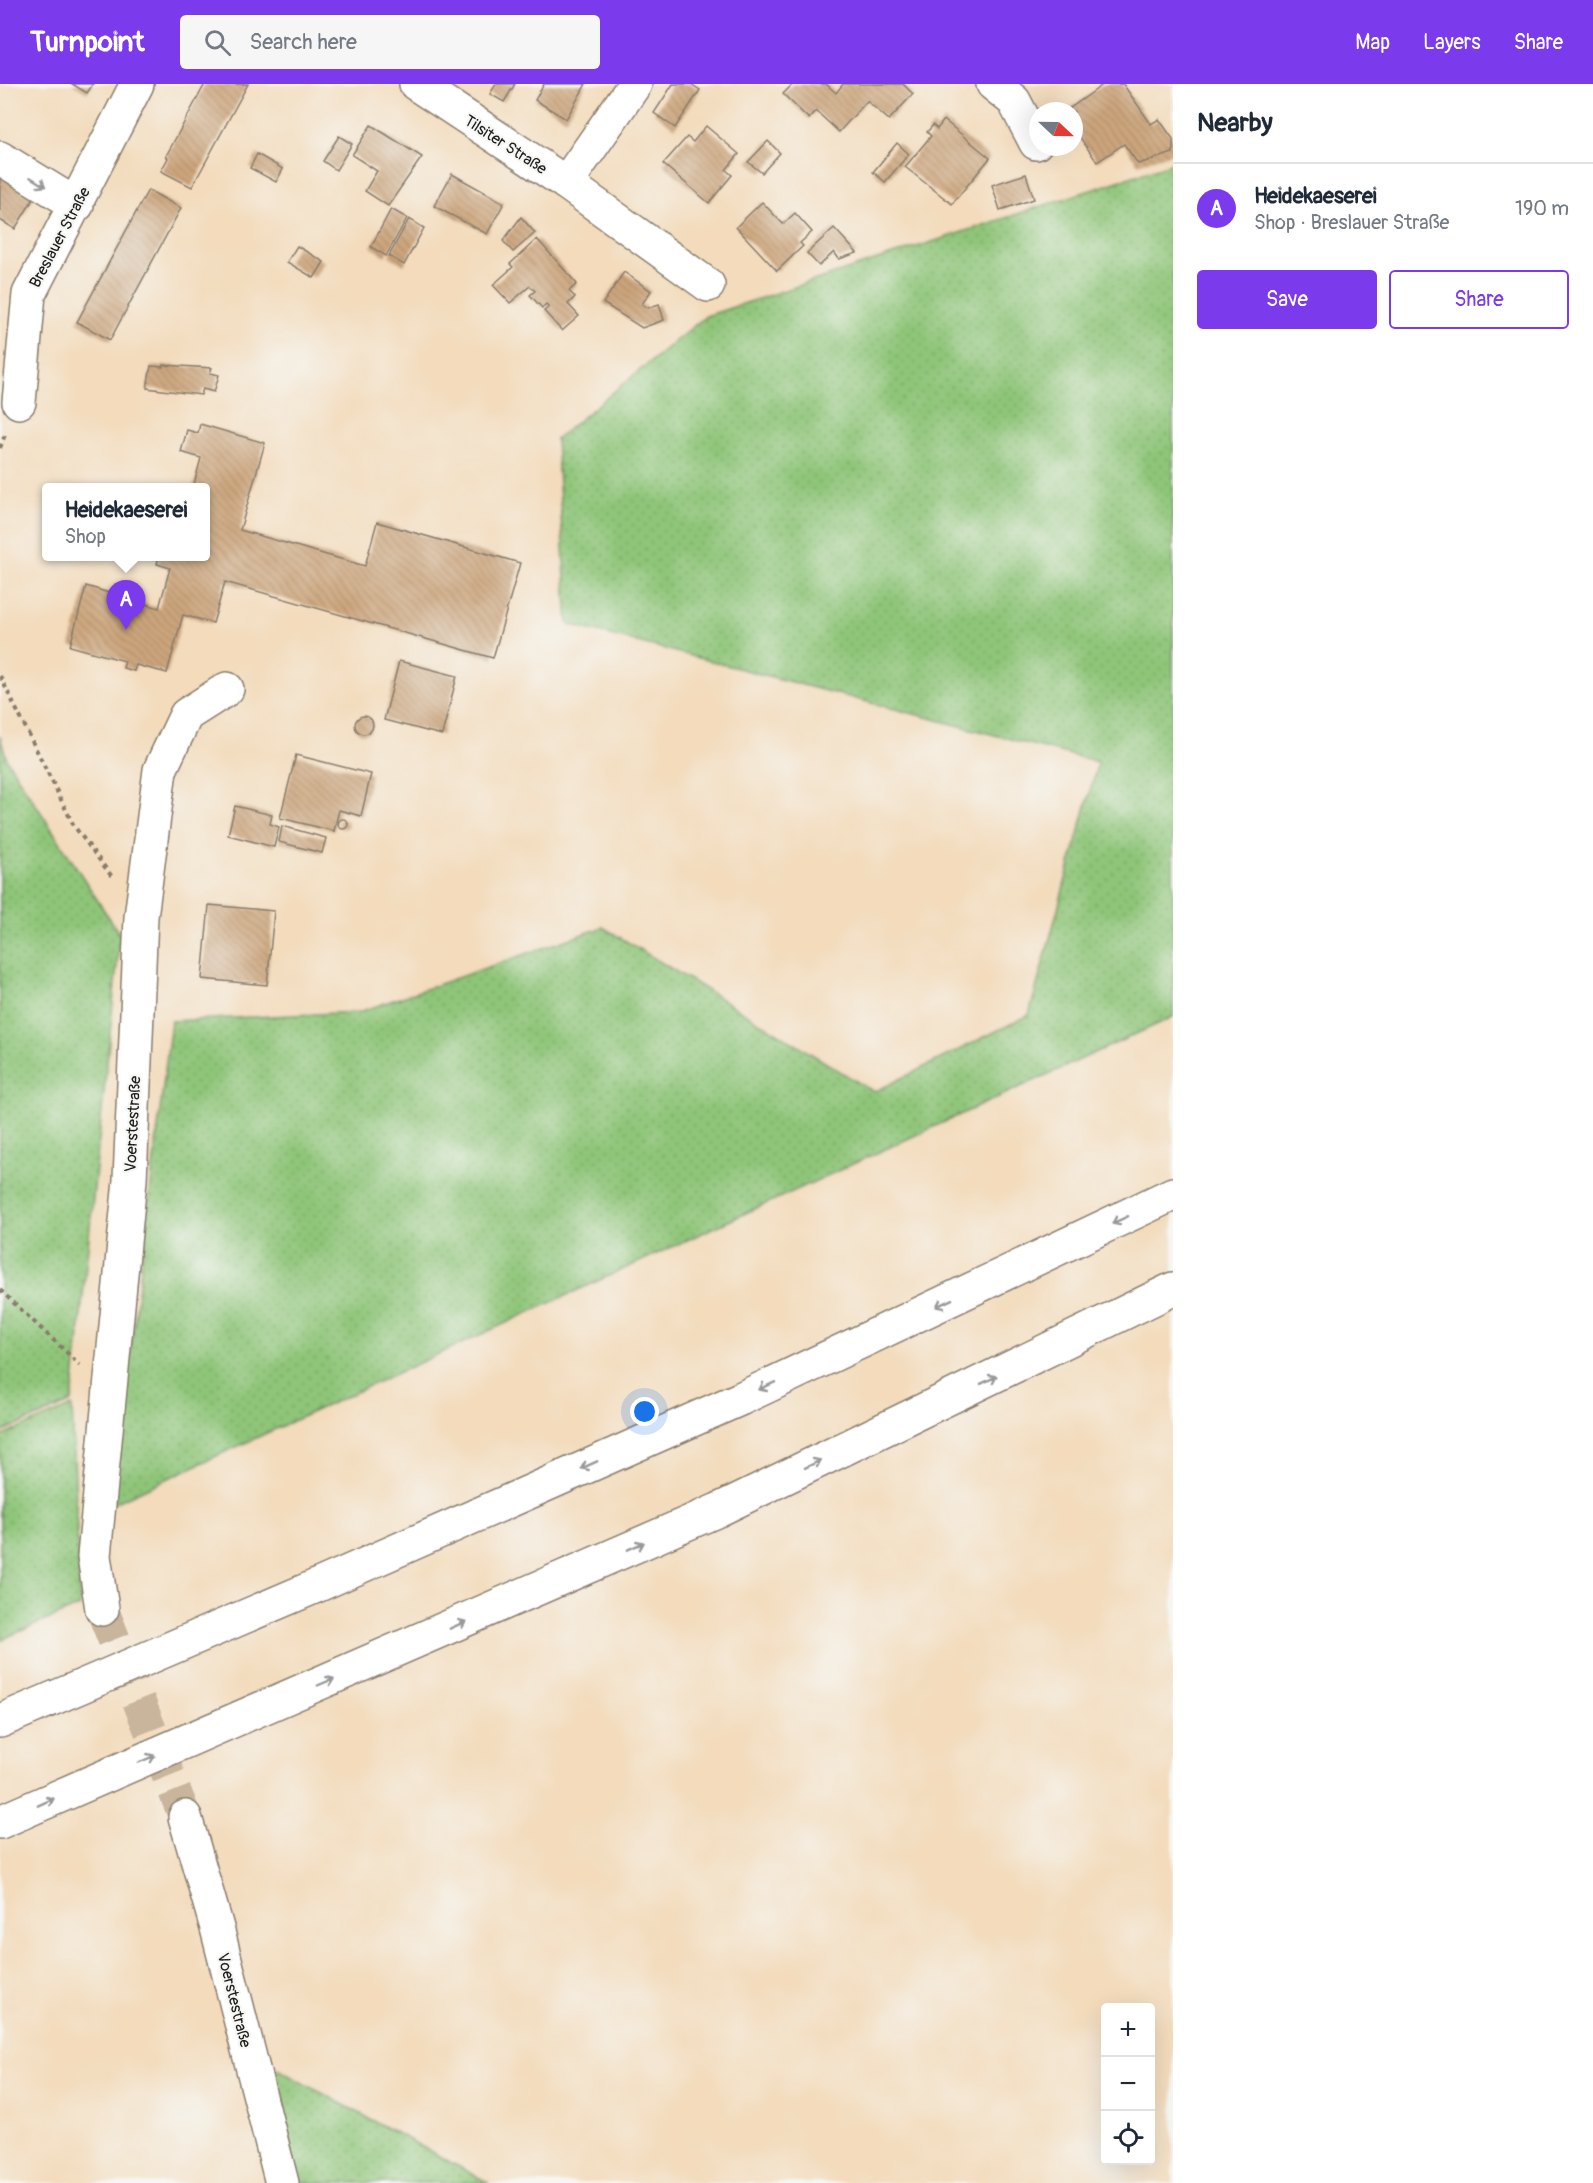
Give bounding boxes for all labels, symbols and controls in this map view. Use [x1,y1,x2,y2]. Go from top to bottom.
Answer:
search box [180,15,600,69]
text: Turnpoint [30,25,144,60]
icon: search [201,26,234,59]
text: Search here [249,28,357,56]
text: Map [1355,29,1390,56]
text: Layers [1423,29,1481,56]
text: Share [1514,29,1563,56]
north arrow [1029,102,1083,156]
text: Nearby [1197,107,1273,139]
street label: Tilsiter Straße [460,111,551,179]
one-way arrow [29,176,46,188]
text: Heidekaeserei [1254,182,1377,210]
street label: Breslauer Straße [25,184,95,291]
text: A [1210,196,1223,221]
text: 190 m [1515,196,1569,221]
text: Shop · Breslauer Straße [1254,210,1449,235]
button: Save [1197,270,1377,329]
button: Share [1389,270,1569,329]
popup [42,483,210,561]
text: Heidekaeserei [65,496,187,524]
text: Shop [65,524,106,549]
pin: A [106,580,146,630]
street label: Voerstestraße [120,1075,146,1173]
one-way arrow [1112,1214,1130,1226]
one-way arrow [935,1297,953,1309]
one-way arrow [979,1373,997,1385]
one-way arrow [759,1380,777,1392]
your location [630,1397,659,1426]
one-way arrow [804,1458,822,1470]
one-way arrow [581,1460,599,1472]
one-way arrow [626,1540,645,1551]
one-way arrow [448,1619,466,1630]
one-way arrow [316,1676,335,1687]
one-way arrow [137,1753,155,1764]
one-way arrow [37,1796,55,1807]
street label: Voerstestraße [213,1951,255,2050]
map controls [1101,2003,1155,2165]
button: + [1101,2003,1155,2057]
button: − [1101,2057,1155,2111]
button: locate [1101,2111,1155,2165]

